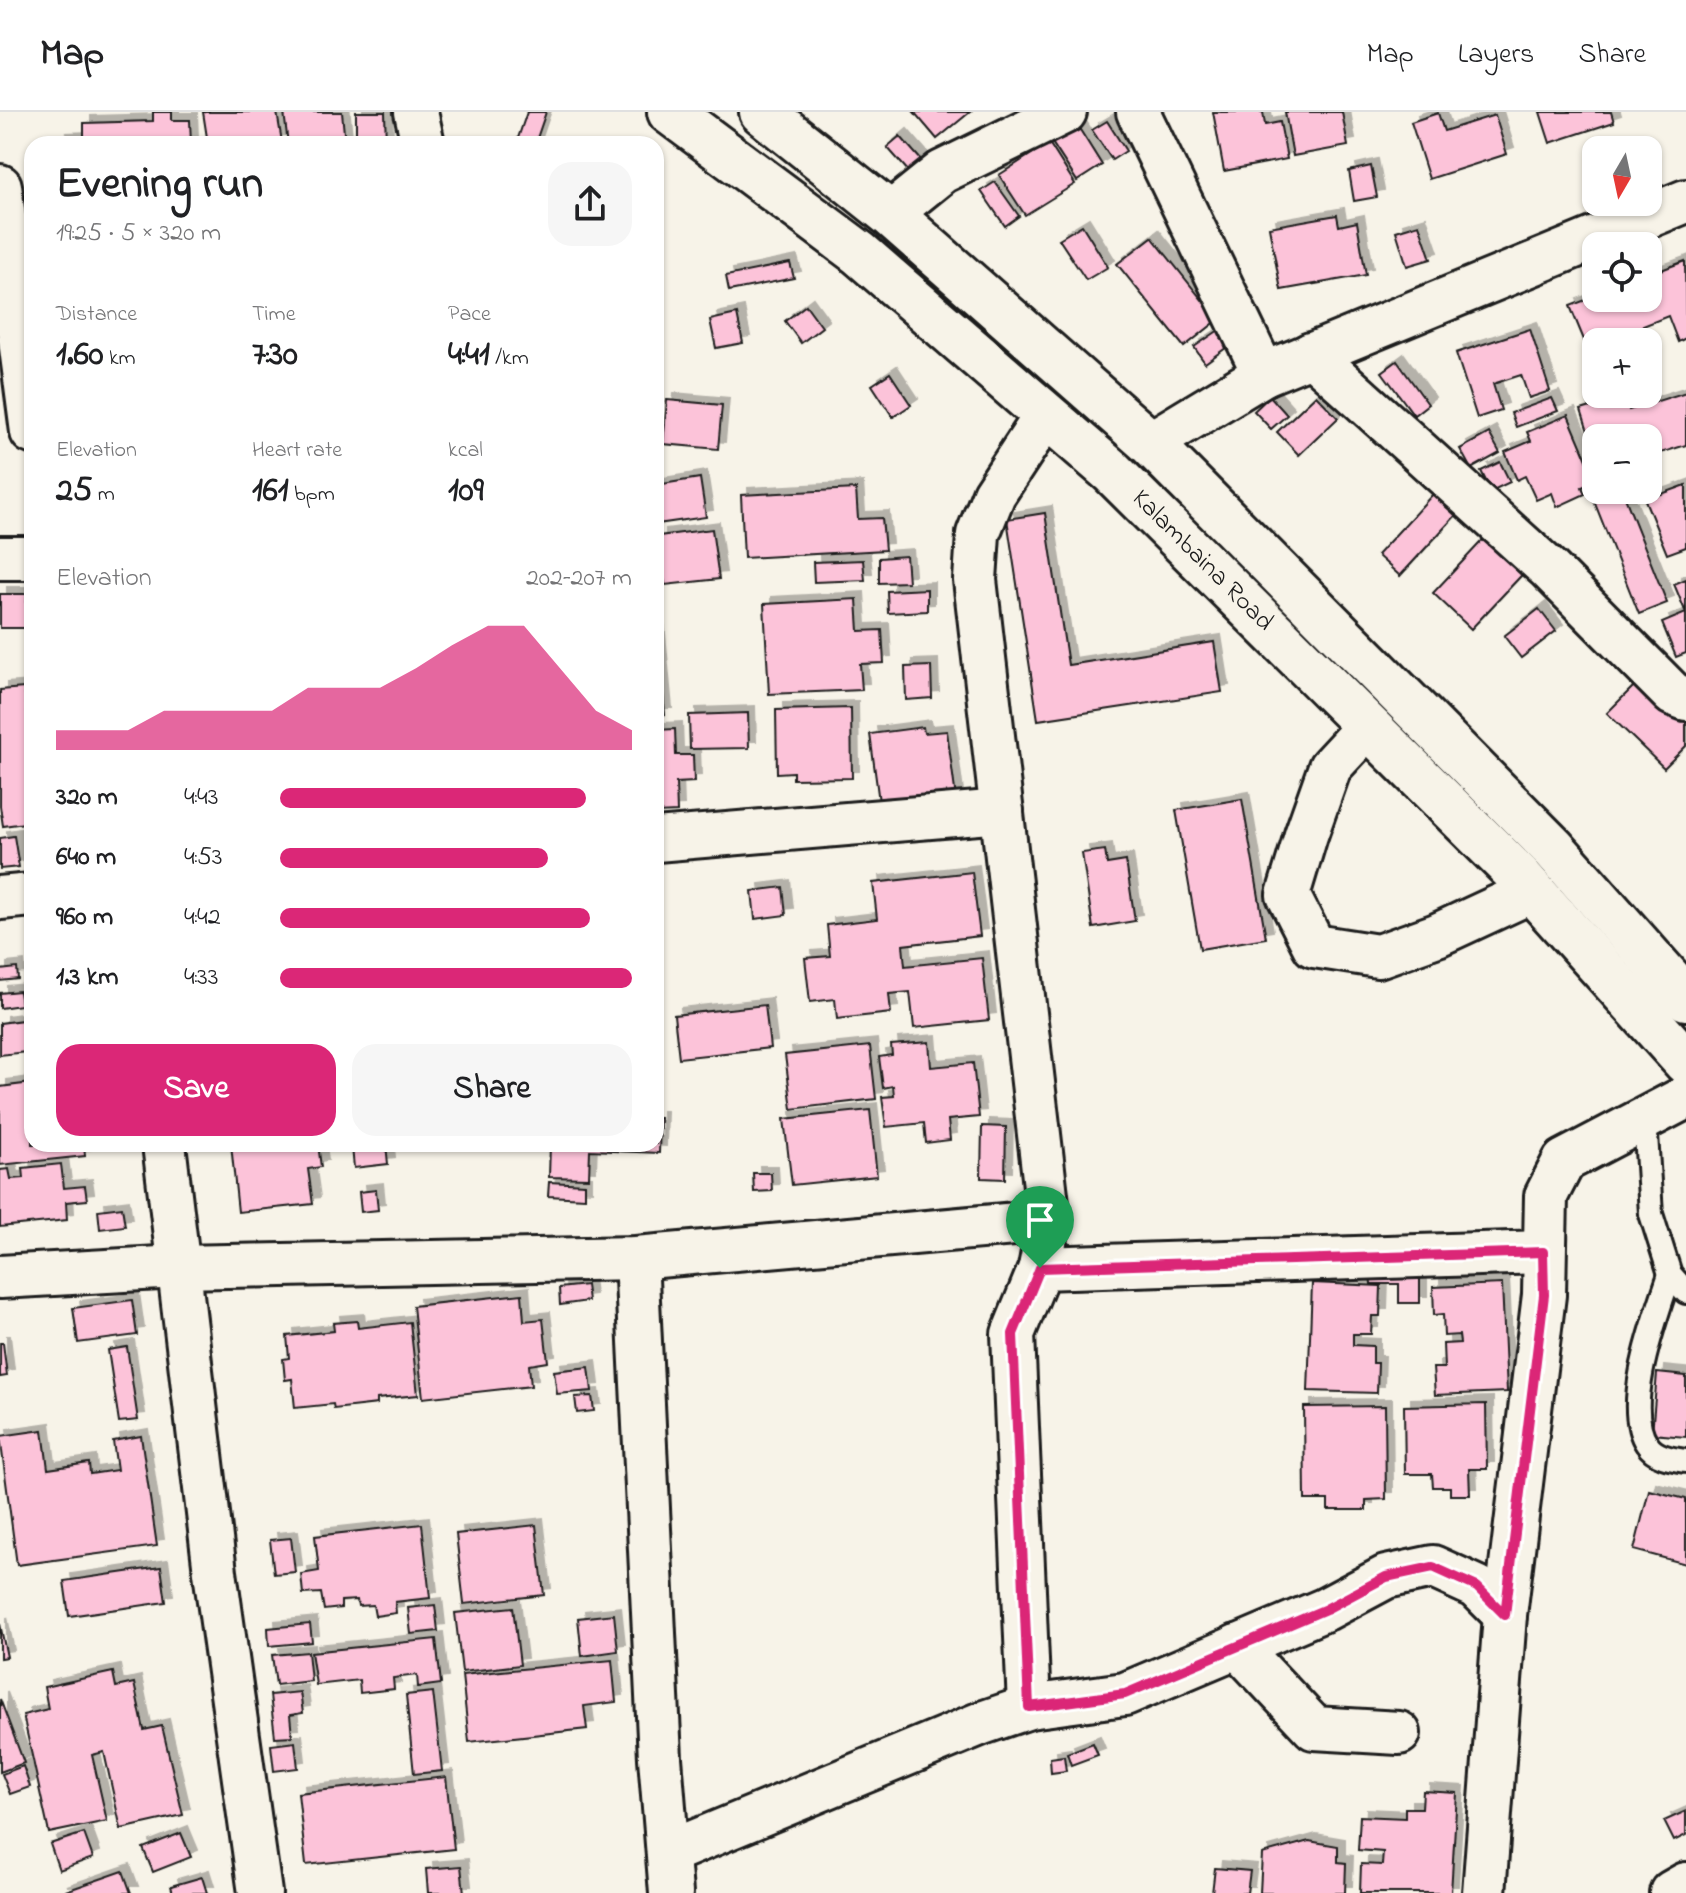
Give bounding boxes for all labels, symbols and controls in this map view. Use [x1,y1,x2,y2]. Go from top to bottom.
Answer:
text: Map [40,27,104,83]
text: Map [1366,35,1414,76]
text: Layers [1458,35,1534,76]
text: Share [1578,35,1646,76]
north arrow [1582,136,1662,216]
map controls [1582,136,1662,504]
text: Evening run [56,153,263,217]
button: share [548,162,632,246]
text: 19:25 · 5 × 320 m [56,215,221,253]
button: locate [1582,232,1662,312]
text: Distance [56,299,137,331]
text: Time [252,299,296,331]
text: Pace [448,299,491,331]
button: + [1582,328,1662,408]
text: 1.60 [56,331,103,381]
text: 7:30 [252,331,298,381]
text: 4:41 [448,331,490,381]
text: km [103,343,136,375]
text: /km [490,343,529,375]
button: − [1582,424,1662,504]
text: Elevation [56,435,137,467]
text: Heart rate [252,435,342,467]
text: kcal [448,435,483,467]
text: 25 [56,467,92,517]
text: 161 [252,467,289,517]
text: 109 [448,467,484,517]
text: m [92,479,115,511]
text: bpm [289,479,335,511]
street label: Kalambaina Road [1122,481,1282,641]
text: Elevation [56,560,152,598]
text: 202–207 m [526,560,632,598]
text: 320 m [56,779,118,817]
text: 4:43 [184,779,218,817]
text: 640 m [56,839,116,877]
text: 4:53 [184,839,223,877]
text: 960 m [56,899,113,937]
text: 4:42 [184,899,221,937]
text: 1.3 km [56,959,118,997]
text: 4:33 [184,959,218,997]
button: Save [56,1044,336,1136]
button: Share [352,1044,632,1136]
pin [1006,1186,1074,1268]
icon: arrive [1018,1198,1062,1242]

